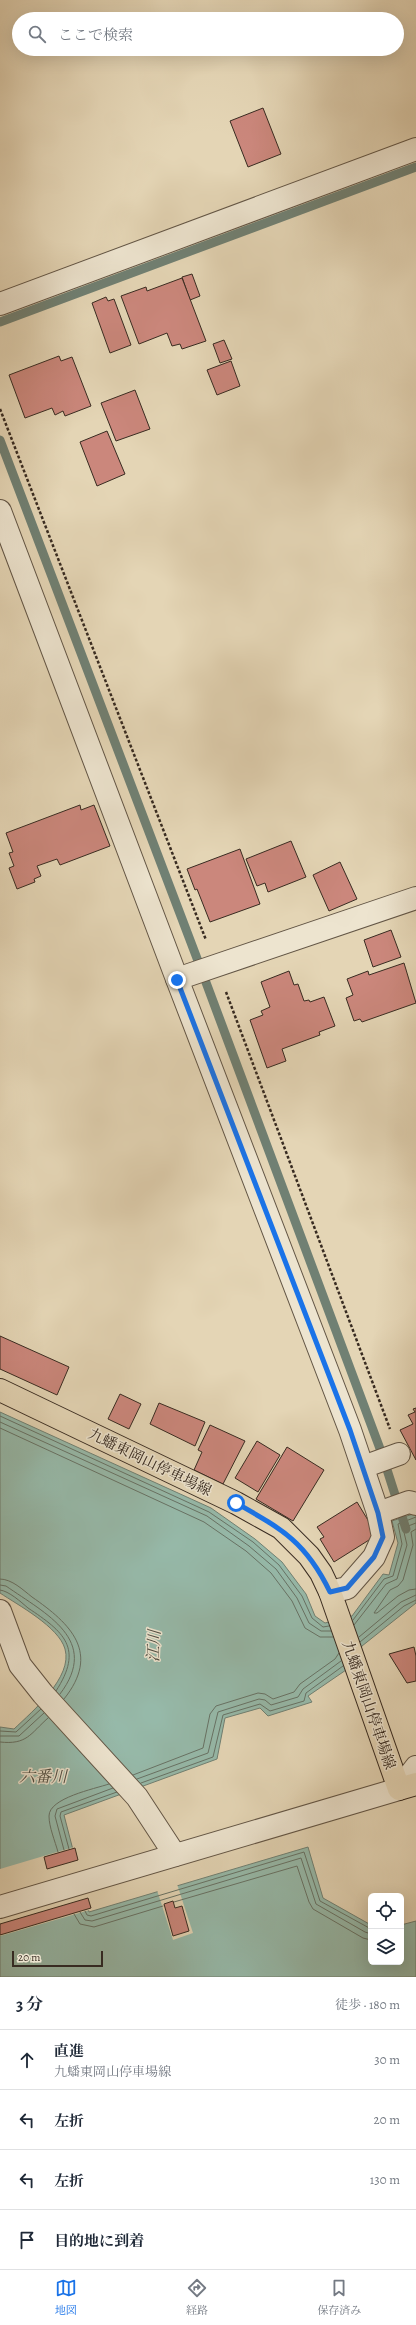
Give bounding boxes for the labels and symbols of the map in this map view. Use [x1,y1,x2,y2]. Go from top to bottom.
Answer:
route end [168,971,186,989]
street label: 九蟠東岡山停車場線 [85,1423,215,1501]
route start [227,1494,245,1512]
water label: 江川 [142,1628,166,1663]
street label: 九蟠東岡山停車場線 [338,1638,400,1772]
water label: 六番川 [19,1766,69,1788]
scale bar [12,1949,103,1968]

